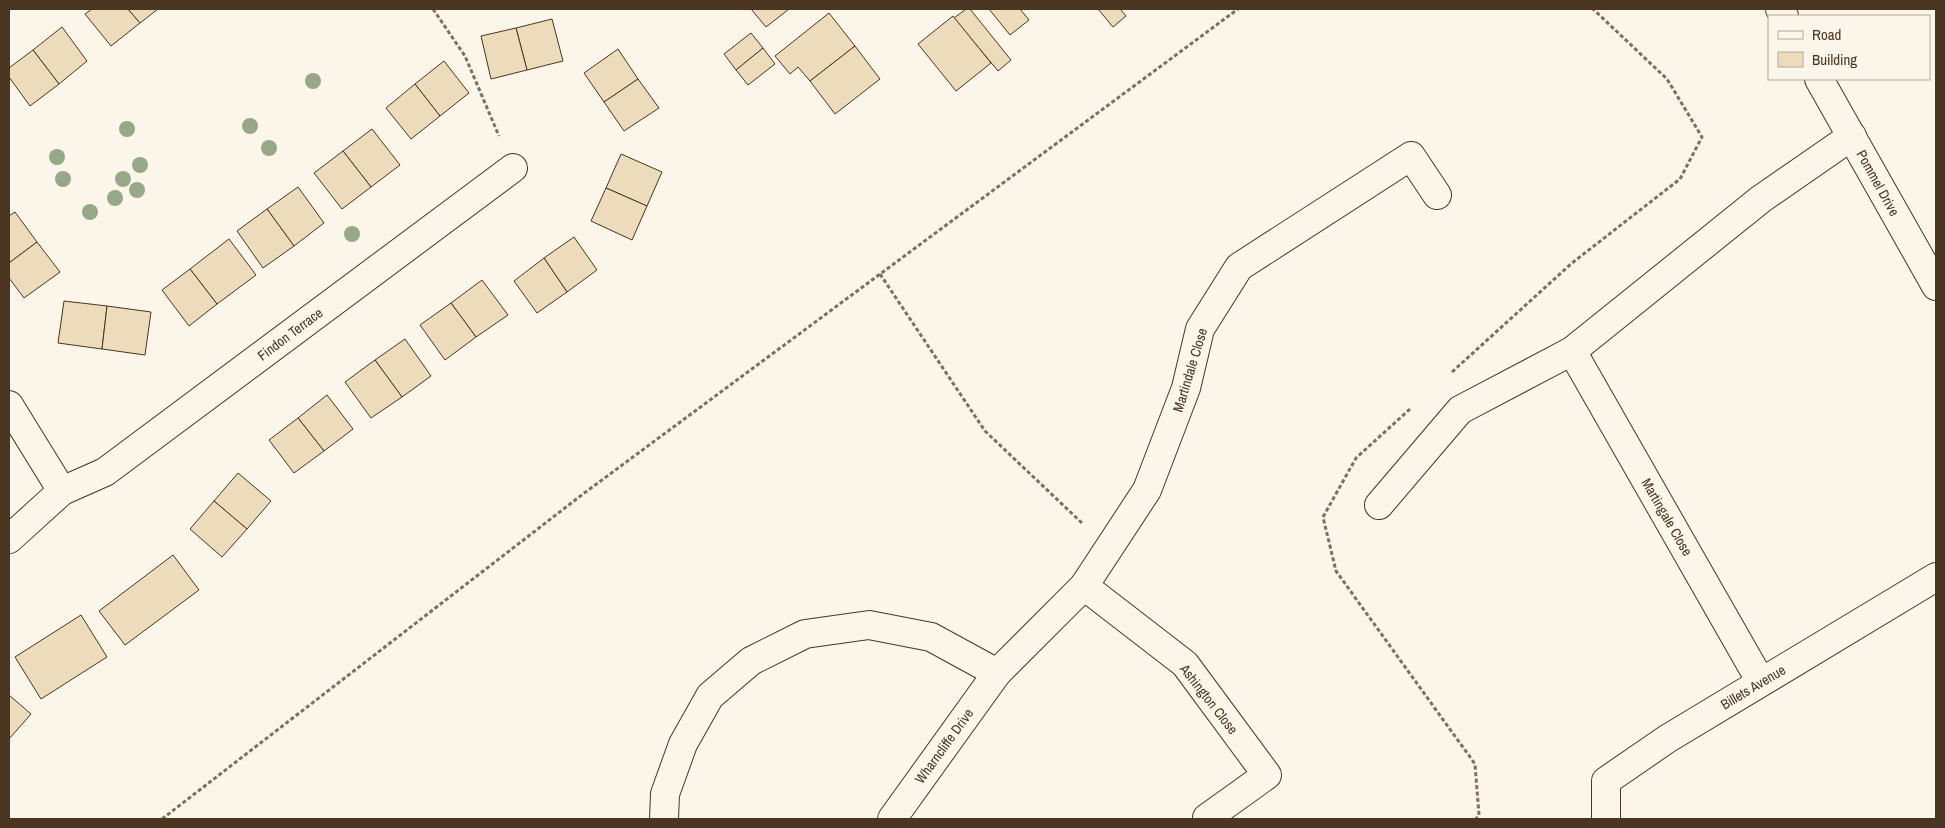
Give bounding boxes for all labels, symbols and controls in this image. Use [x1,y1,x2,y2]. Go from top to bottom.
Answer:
legend [1768,15,1930,80]
text: Road [1812,24,1841,45]
text: Building [1812,49,1857,70]
street label: Pommel Drive [1853,147,1903,219]
street label: Findon Terrace [254,304,326,364]
street label: Martindale Close [1169,326,1211,414]
street label: Martingale Close [1638,475,1696,559]
street label: Ashington Close [1175,659,1242,738]
street label: Billets Avenue [1717,661,1789,713]
street label: Wharncliffe Drive [911,705,977,787]

